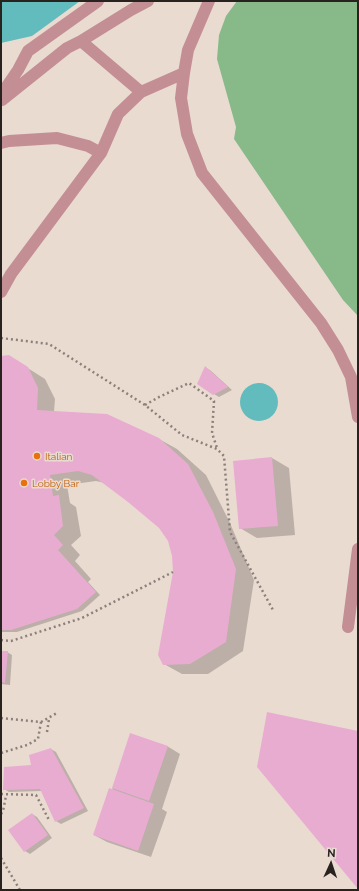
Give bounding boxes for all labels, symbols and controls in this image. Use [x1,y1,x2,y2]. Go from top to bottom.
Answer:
marker: Italian [32,451,42,461]
place label: Italian [45,451,73,462]
marker: Lobby Bar [19,478,29,488]
place label: Lobby Bar [32,478,80,489]
north arrow [311,843,351,883]
text: N [327,847,336,860]

